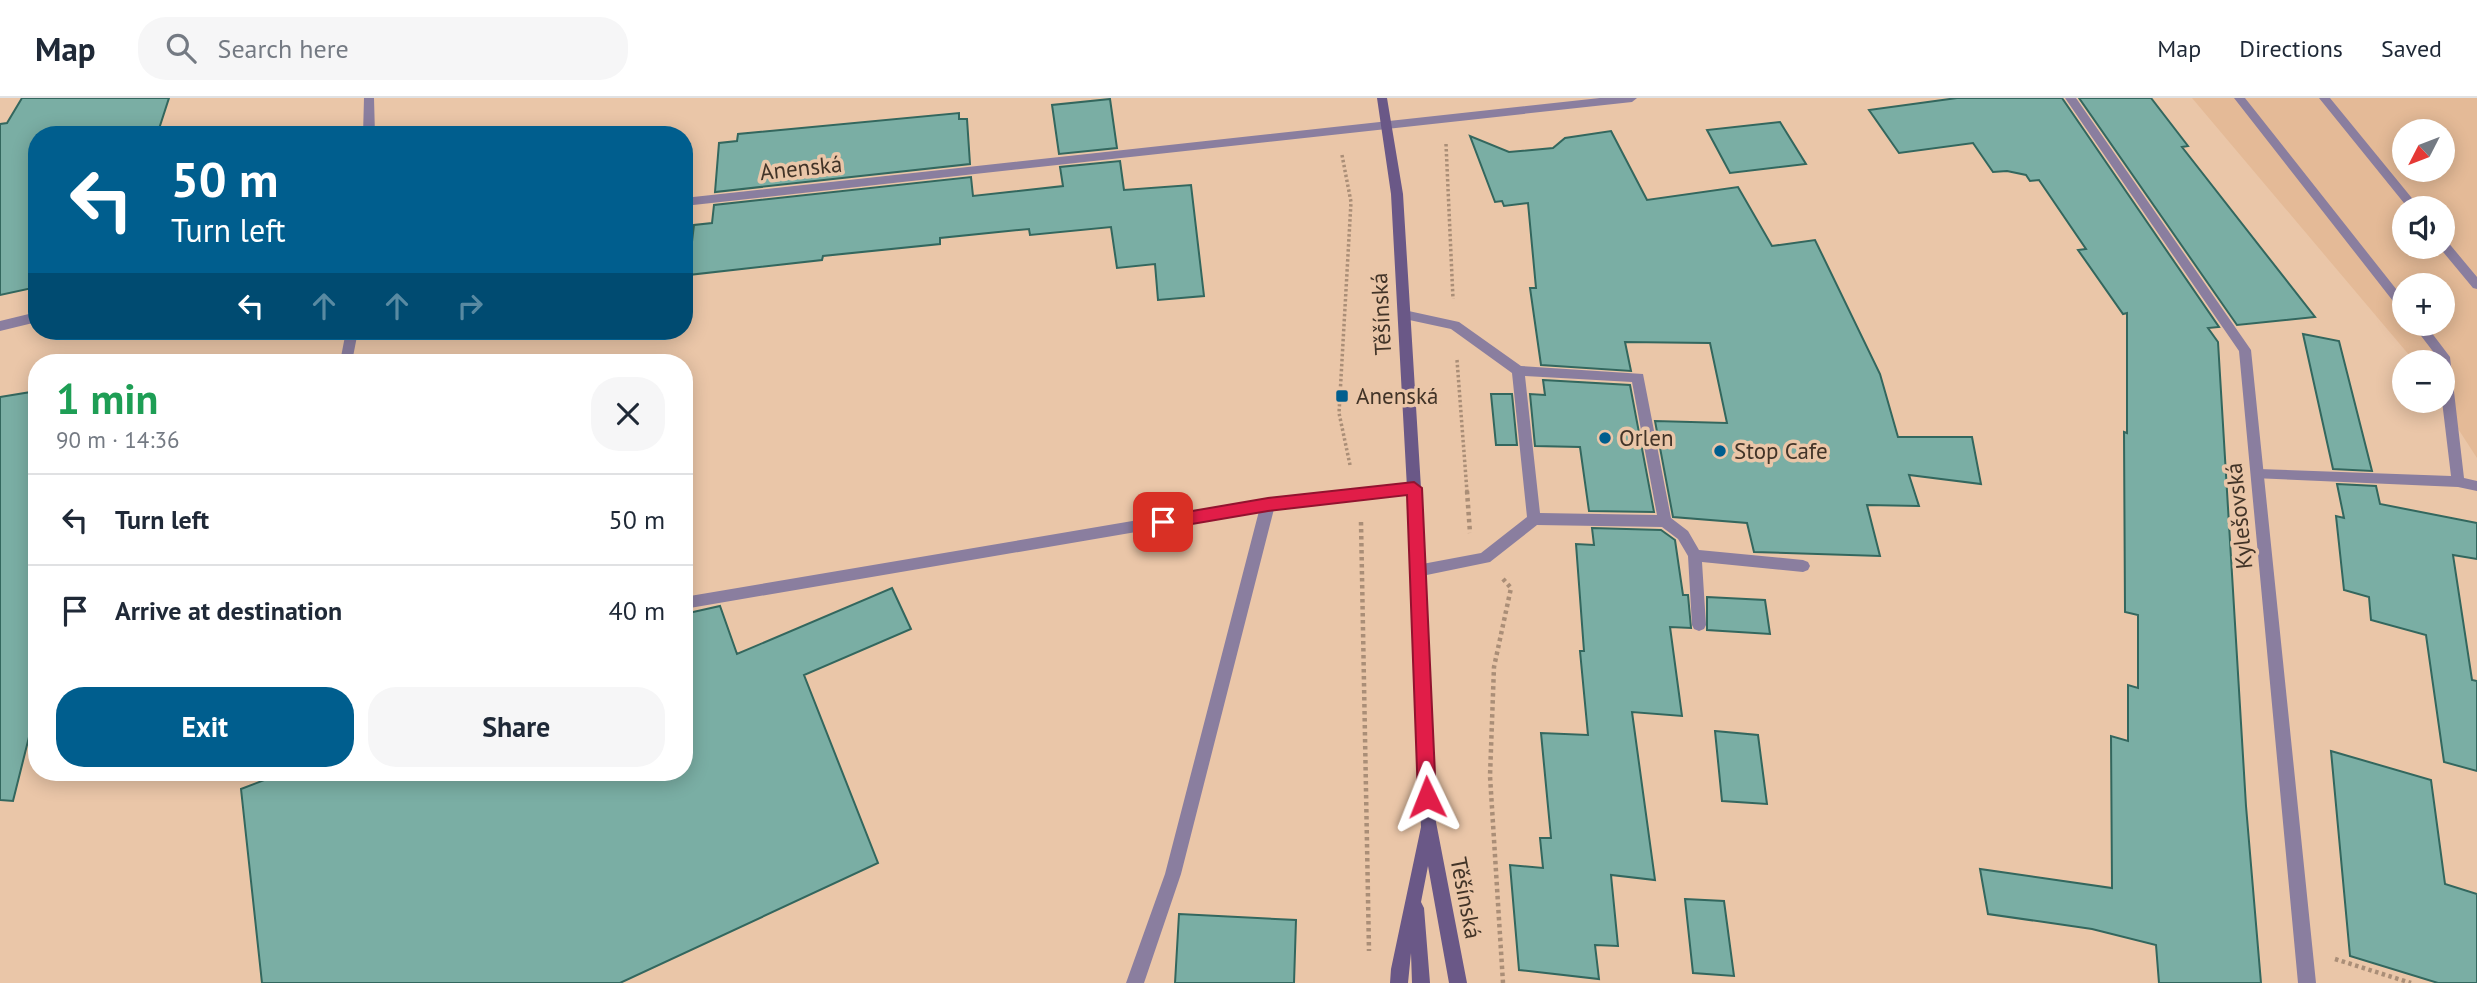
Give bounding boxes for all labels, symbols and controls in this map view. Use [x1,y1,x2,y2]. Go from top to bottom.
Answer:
search box [138,17,628,80]
text: Map [35,27,96,70]
icon: search [162,29,200,67]
text: Search here [218,32,349,65]
text: Map [2157,33,2201,64]
text: Directions [2239,33,2343,64]
text: Saved [2381,33,2442,64]
north arrow [2392,119,2455,182]
map controls [2392,119,2455,413]
text: 50 m [171,147,278,211]
street label: Anenská [758,149,843,186]
icon: left [56,154,147,245]
button: sound [2392,196,2455,259]
text: Turn left [171,209,286,251]
street label: Těšínská [1364,272,1397,356]
button: + [2392,273,2455,336]
icon: left [232,287,270,325]
icon: ahead [305,287,343,325]
icon: ahead [378,287,416,325]
icon: right [451,287,489,325]
button: − [2392,350,2455,413]
text: 1 min [56,371,158,426]
button: close [591,377,665,451]
place label: Anenská [1356,381,1438,410]
marker: Anenská [1334,388,1350,404]
place label: Orlen [1619,423,1674,452]
text: 90 m · 14:36 [56,425,180,454]
marker: Orlen [1597,430,1613,446]
place label: Stop Cafe [1734,436,1828,465]
marker: Stop Cafe [1712,443,1728,459]
street label: Kylešovská [2218,461,2259,571]
pin [1133,492,1193,552]
icon: left [56,501,94,539]
text: Turn left [115,503,209,536]
text: 50 m [609,503,665,536]
icon: arrive [1144,503,1182,541]
icon: arrive [56,592,94,630]
text: Arrive at destination [115,594,342,627]
text: 40 m [609,594,665,627]
button: Exit [56,687,354,767]
button: Share [368,687,665,767]
position arrow [1390,760,1464,834]
street label: Těšínská [1444,855,1489,941]

